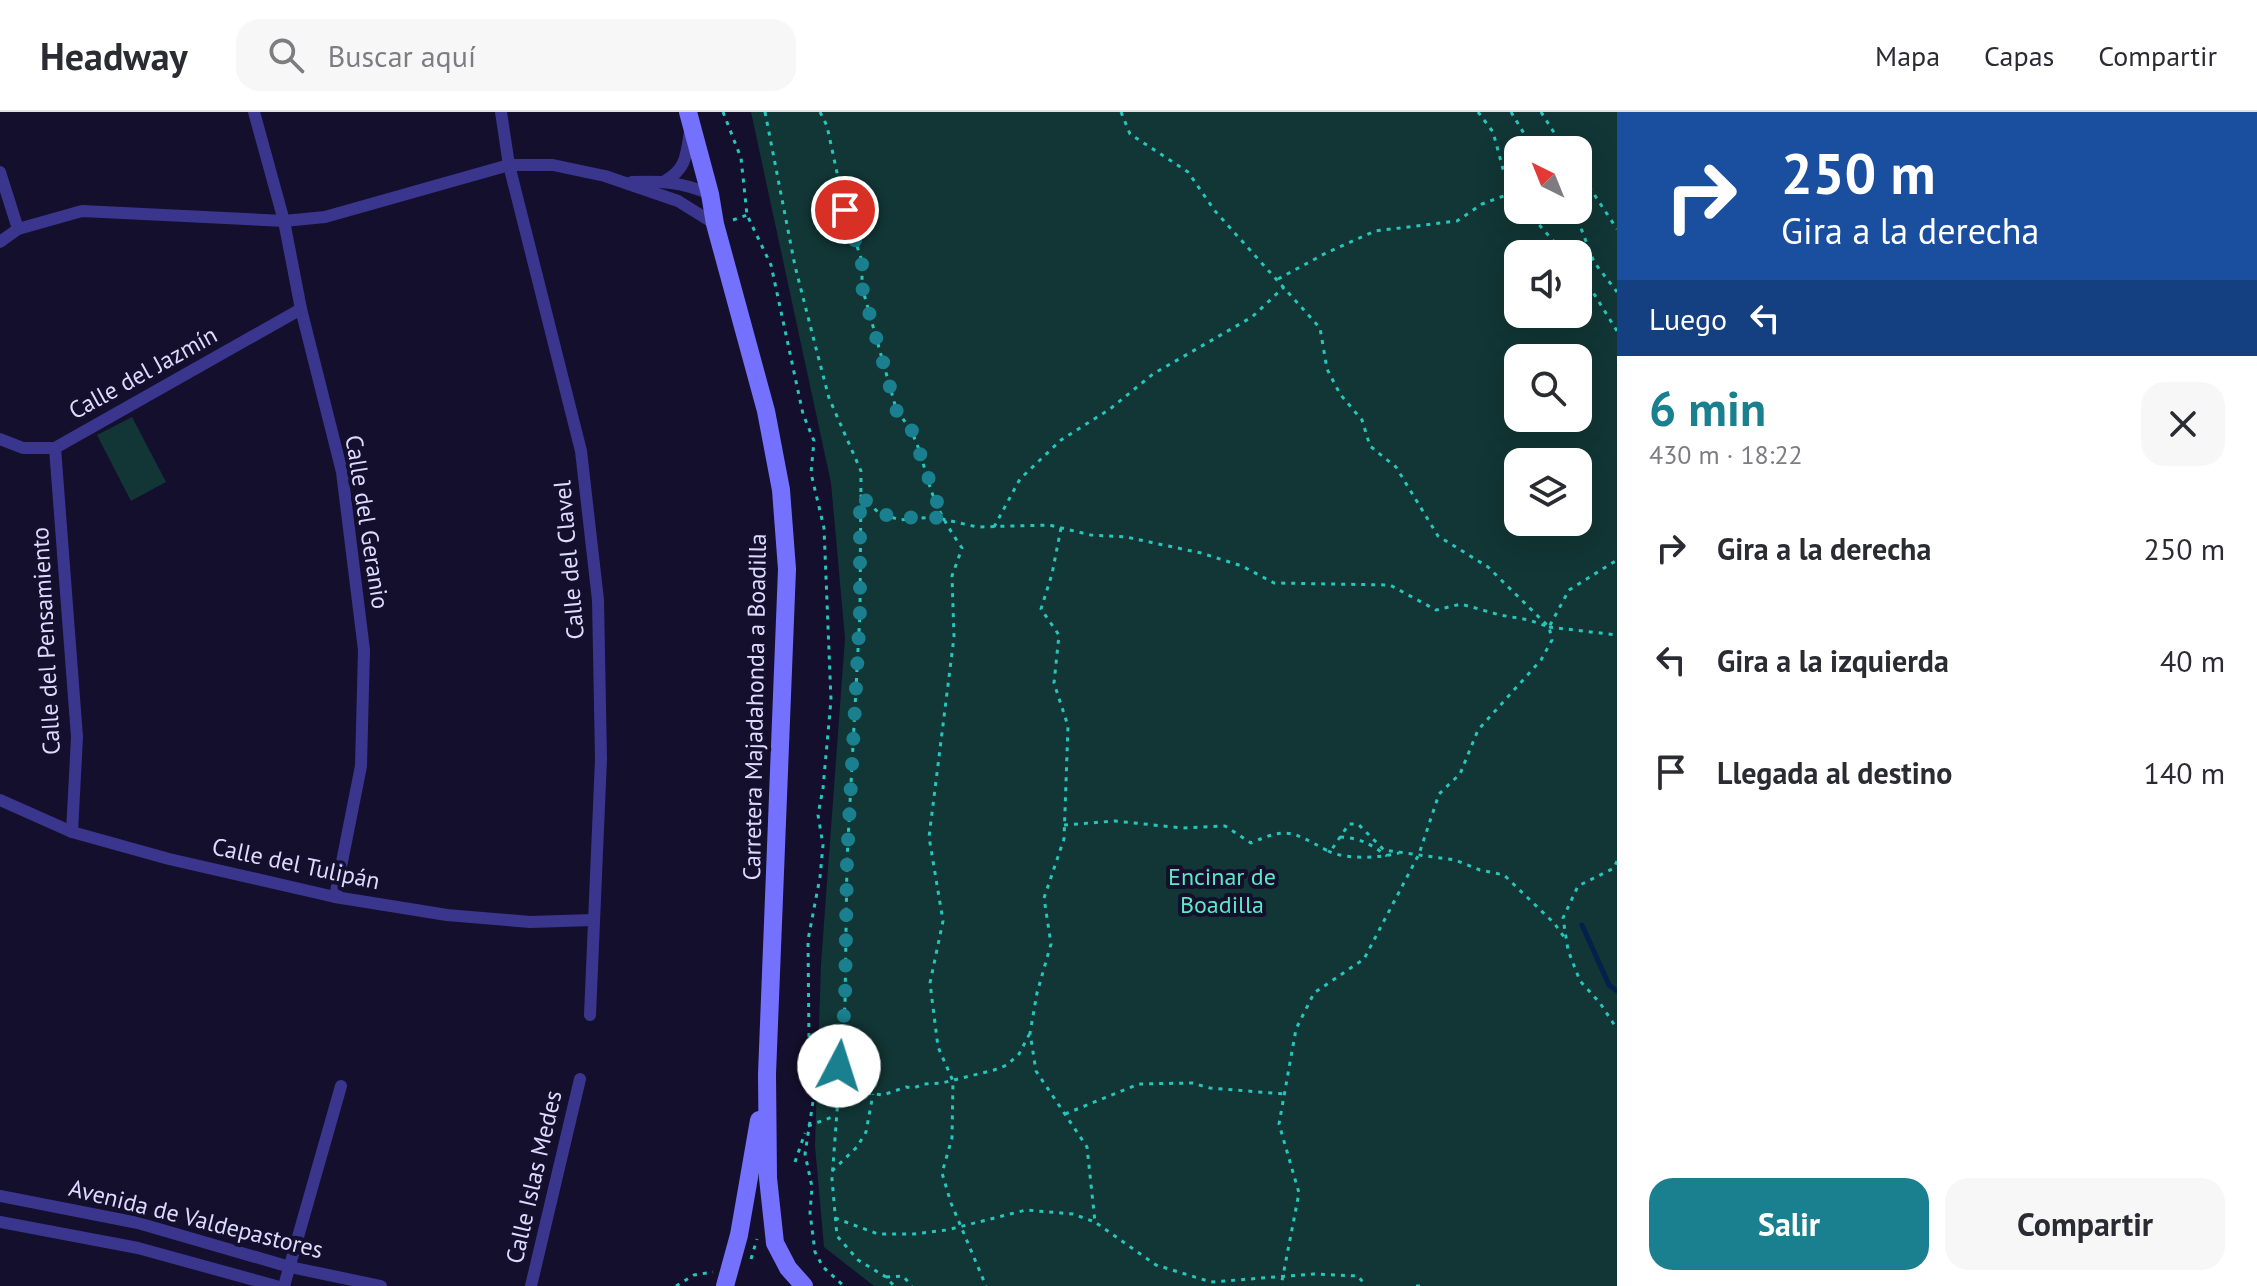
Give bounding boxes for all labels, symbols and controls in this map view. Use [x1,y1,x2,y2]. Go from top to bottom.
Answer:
search box [236,19,796,91]
text: Headway [40,31,188,80]
icon: search [264,33,308,77]
text: Buscar aquí [328,36,476,75]
text: Mapa [1875,37,1940,74]
text: Capas [1984,37,2054,74]
text: Compartir [2098,37,2217,74]
north arrow [1504,136,1592,224]
map controls [1504,136,1592,536]
text: 250 m [1781,137,1936,209]
icon: right [1649,144,1753,248]
pin [811,176,879,244]
icon: arrive [823,188,867,232]
text: Gira a la derecha [1781,207,2039,254]
button: sound [1504,240,1592,328]
icon: left [1743,296,1787,340]
text: Luego [1649,299,1727,338]
street label: Calle del Jazmín [63,319,222,426]
button: search [1504,344,1592,432]
text: 6 min [1649,377,1766,439]
button: close [2141,382,2225,466]
street label: Calle del Geranio [338,433,397,611]
text: 430 m · 18:22 [1649,438,1803,471]
button: layers [1504,448,1592,536]
street label: Calle del Clavel [546,479,591,641]
street label: Calle del Pensamiento [24,526,67,756]
icon: right [1649,526,1693,570]
text: Gira a la derecha [1717,529,1931,568]
text: 250 m [2144,529,2225,568]
street label: Carretera Majadahonda a Boadilla [736,533,773,881]
icon: left [1649,638,1693,682]
text: Gira a la izquierda [1717,641,1949,680]
text: 40 m [2160,641,2225,680]
icon: arrive [1649,750,1693,794]
text: Llegada al destino [1717,753,1952,792]
text: 140 m [2144,753,2225,792]
street label: Calle del Tulipán [209,831,383,896]
park label: Encinar de Boadilla [1168,861,1276,920]
position arrow [797,1024,881,1108]
street label: Calle Islas Medes [499,1087,568,1266]
street label: Avenida de Valdepastores [66,1172,326,1265]
button: Salir [1649,1178,1929,1270]
button: Compartir [1945,1178,2225,1270]

